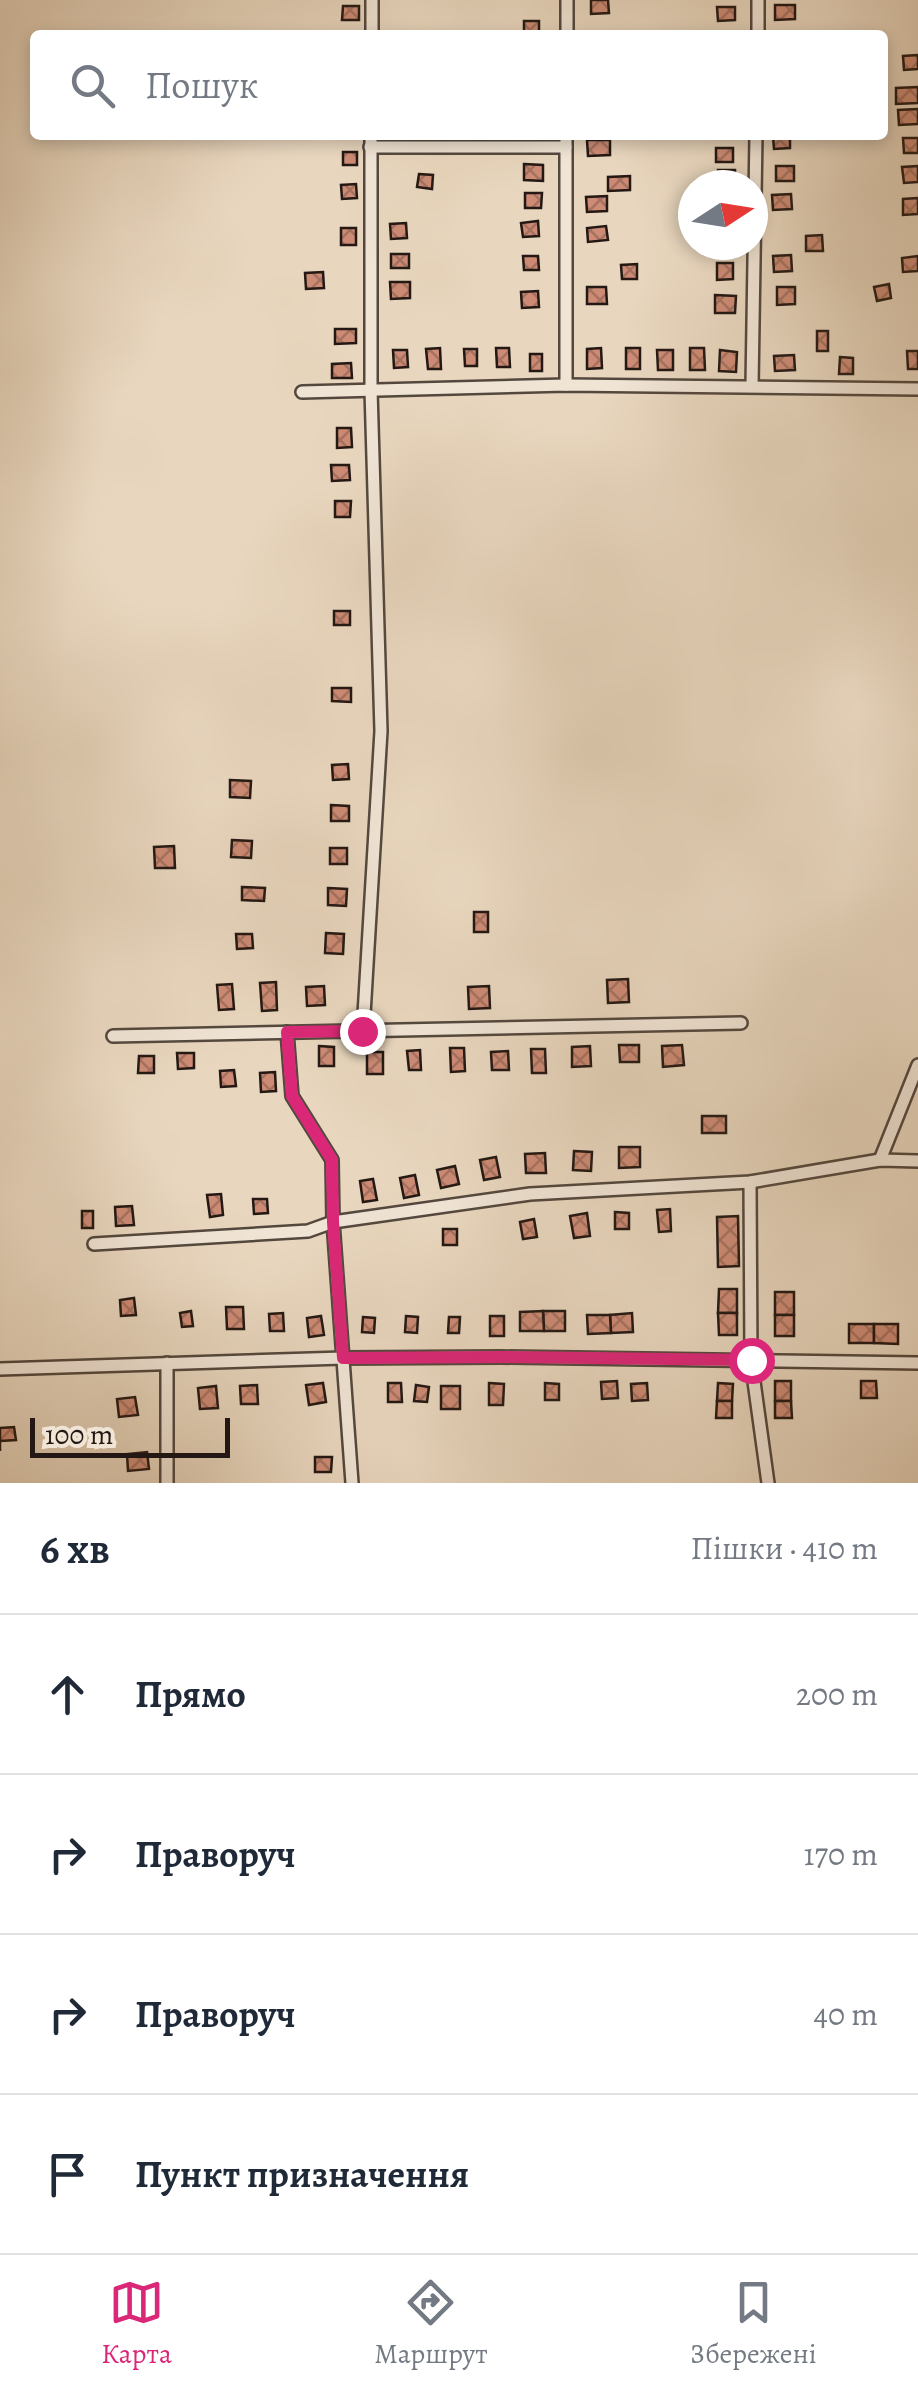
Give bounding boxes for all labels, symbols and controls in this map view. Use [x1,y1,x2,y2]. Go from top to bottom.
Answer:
search box [30,30,888,140]
icon: search [65,58,120,113]
text: Пошук [145,59,258,111]
north arrow [678,170,768,260]
route end [340,1009,386,1055]
route start [729,1338,775,1384]
scale bar [30,1413,230,1458]
text: 100 m [45,1416,113,1454]
text: 6 хв [40,1520,110,1577]
text: Пішки · 410 m [691,1526,878,1570]
icon: ahead [40,1667,95,1722]
text: Прямо [135,1668,246,1720]
text: 200 m [796,1672,878,1716]
icon: right [40,1827,95,1882]
text: Праворуч [135,1828,296,1880]
text: 170 m [804,1832,878,1876]
icon: right [40,1987,95,2042]
text: Праворуч [135,1988,296,2040]
text: 40 m [813,1992,878,2036]
icon: arrive [40,2147,95,2202]
text: Пункт призначення [135,2148,469,2200]
tab: Карта [101,2275,172,2373]
tab: Маршрут [374,2275,488,2373]
tab: Збережені [690,2275,817,2373]

